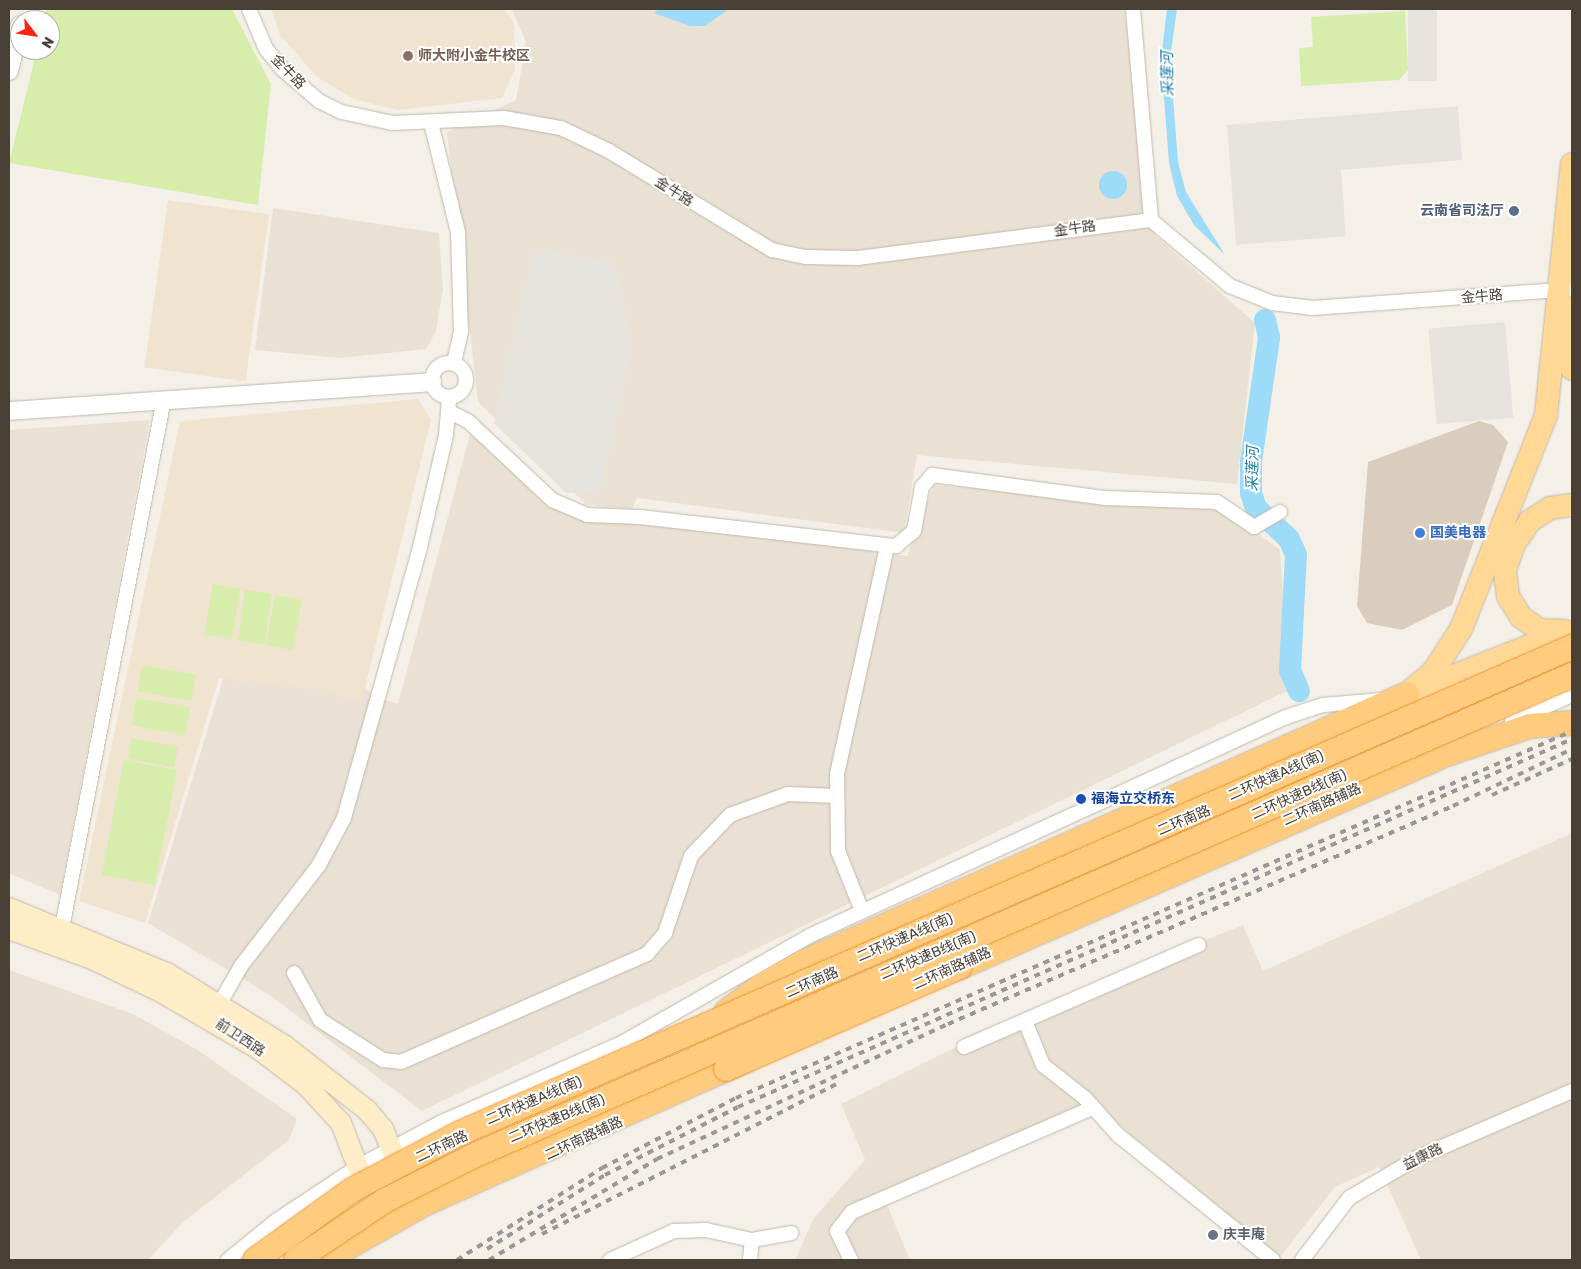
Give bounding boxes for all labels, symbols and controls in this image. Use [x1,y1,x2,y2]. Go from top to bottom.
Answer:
north arrow [10,10,60,60]
text: N [38,34,57,51]
place label: 师大附小金牛校区 [418,48,530,64]
marker: 师大附小金牛校区 [402,50,414,62]
street label: 金牛路 [267,51,309,93]
water label: 采莲河 [1159,51,1177,97]
street label: 金牛路 [652,174,696,210]
place label: 云南省司法厅 [1420,203,1504,219]
marker: 云南省司法厅 [1508,205,1520,217]
street label: 金牛路 [1053,218,1097,240]
street label: 金牛路 [1460,287,1504,307]
water label: 采莲河 [1244,446,1262,492]
place label: 国美电器 [1430,525,1486,541]
marker: 国美电器 [1414,527,1426,539]
street label: 二环快速A线(南) [1226,747,1326,805]
street label: 二环快速B线(南) [1249,766,1349,824]
street label: 二环南路辅路 [1280,780,1364,830]
place label: 福海立交桥东 [1091,791,1175,807]
marker: 福海立交桥东 [1075,793,1087,805]
street label: 二环南路 [1155,802,1213,840]
street label: 二环快速A线(南) [854,910,956,966]
street label: 二环快速B线(南) [877,928,979,984]
street label: 二环南路辅路 [910,944,994,994]
street label: 二环南路 [783,964,841,1002]
street label: 前卫西路 [212,1016,268,1060]
street label: 二环快速A线(南) [483,1073,585,1129]
street label: 二环快速B线(南) [506,1091,608,1147]
street label: 二环南路辅路 [542,1114,626,1164]
street label: 二环南路 [413,1128,471,1166]
street label: 益康路 [1400,1140,1446,1174]
place label: 庆丰庵 [1223,1227,1265,1243]
marker: 庆丰庵 [1207,1229,1219,1241]

